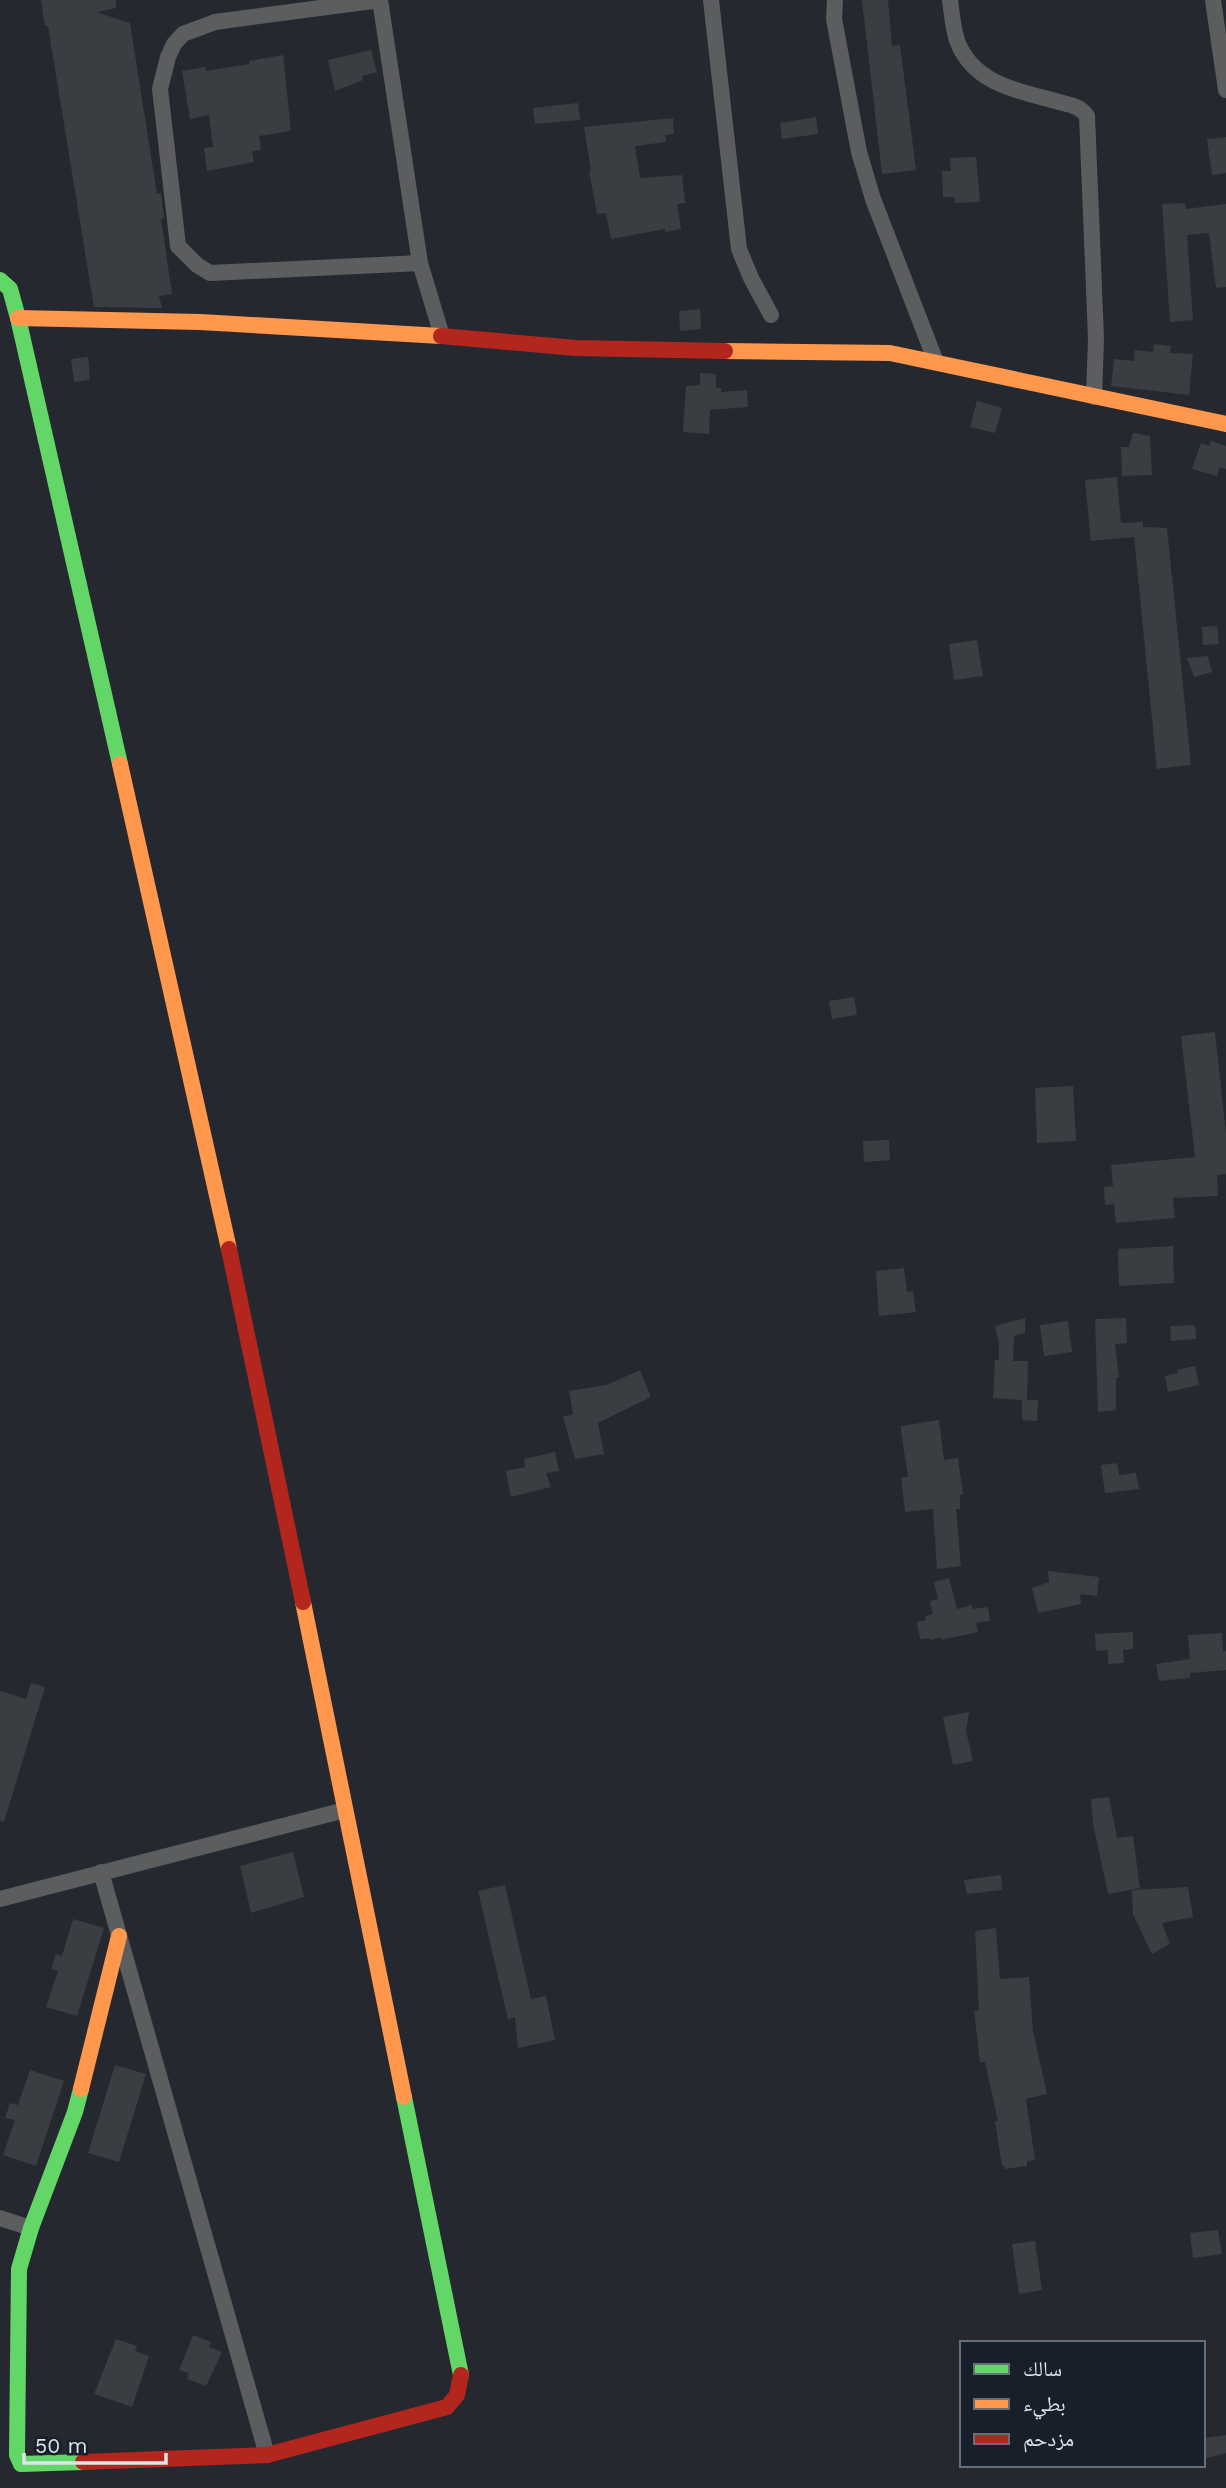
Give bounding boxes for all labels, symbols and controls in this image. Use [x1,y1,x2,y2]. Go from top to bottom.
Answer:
legend [960,2341,1205,2467]
text: سالك [1023,2356,1062,2381]
text: بطيء [1023,2391,1066,2420]
scale bar [24,2422,166,2466]
text: مزدحم [1023,2426,1074,2453]
text: 50 m [35,2433,87,2458]

